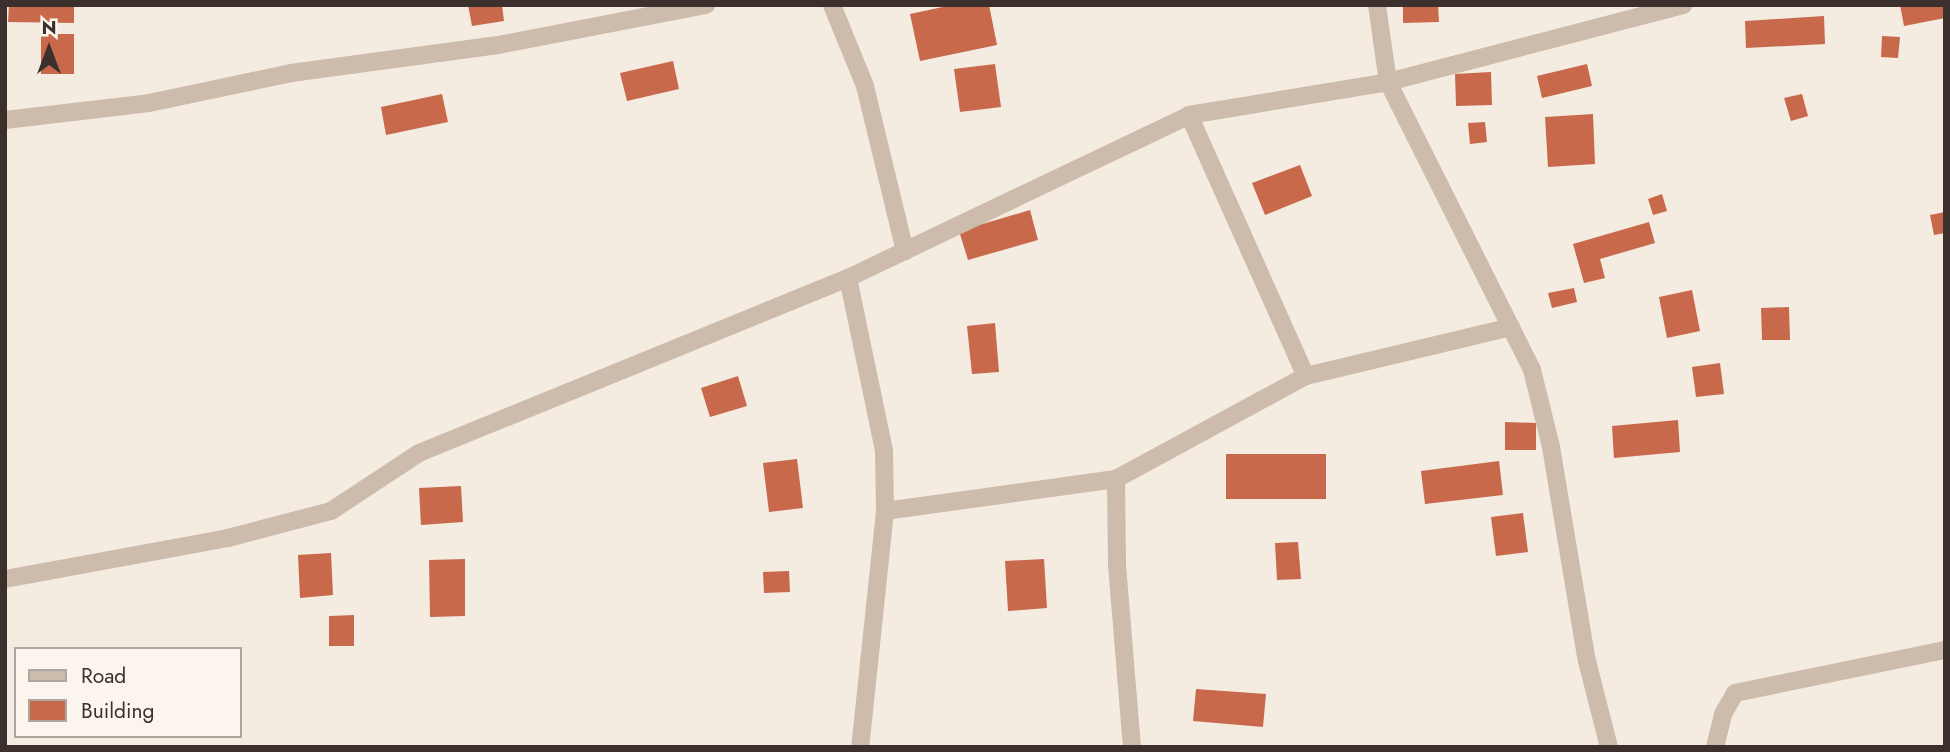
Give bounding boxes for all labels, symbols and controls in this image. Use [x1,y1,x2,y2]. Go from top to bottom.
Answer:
north arrow [14,14,84,84]
text: N [41,14,57,41]
legend [14,647,242,738]
text: Road [81,661,126,691]
text: Building [81,696,154,726]

